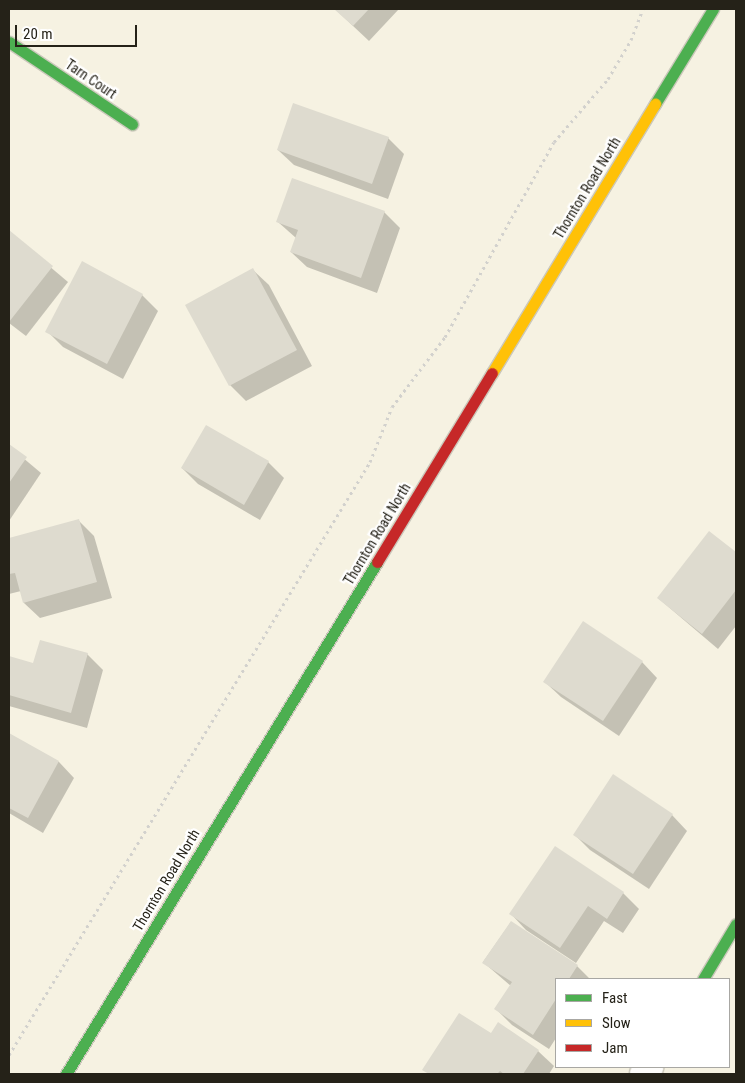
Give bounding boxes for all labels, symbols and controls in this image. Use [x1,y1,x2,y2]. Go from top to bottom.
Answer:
scale bar [18,15,140,47]
text: 20 m [23,25,53,43]
street label: Tarn Court [62,56,120,102]
street label: Thornton Road North [550,134,624,242]
street label: Thornton Road North [340,480,414,588]
street label: Thornton Road North [129,826,203,934]
legend [555,978,730,1068]
text: Fast [602,989,627,1007]
text: Slow [602,1014,631,1032]
text: Jam [602,1039,628,1057]

